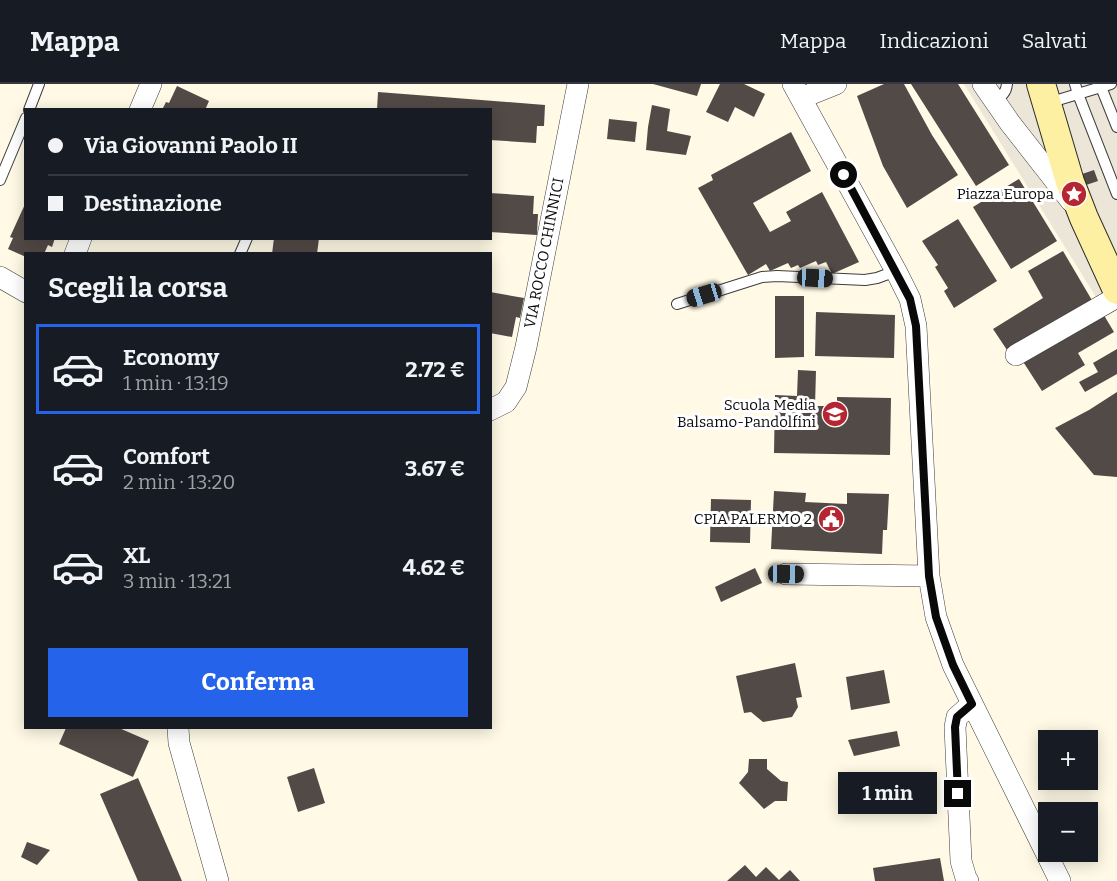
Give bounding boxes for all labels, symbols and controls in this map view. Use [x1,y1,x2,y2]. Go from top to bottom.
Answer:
text: Mappa [30,25,120,58]
text: Mappa [780,28,846,54]
text: Indicazioni [879,28,989,54]
text: Salvati [1022,28,1087,54]
text: Via Giovanni Paolo II [84,132,298,159]
route start [830,161,857,188]
street label: VIA ROCCO CHINNICI [521,176,567,330]
place icon: Piazza Europa [1059,179,1089,209]
place label: Piazza Europa [957,185,1054,203]
text: Destinazione [84,190,222,217]
car [797,268,833,288]
text: Scegli la corsa [48,272,228,304]
car [684,281,724,309]
icon: car [51,342,105,396]
text: Economy [123,344,219,371]
text: 2.72 € [405,356,465,383]
text: 1 min · 13:19 [123,371,229,395]
place label: Scuola Media Balsamo-Pandolfini [677,396,817,431]
school or university icon: Scuola Media Balsamo-Pandolfini [820,399,850,429]
icon: car [51,441,105,495]
text: Comfort [123,443,210,470]
text: 3.67 € [405,455,465,482]
text: 2 min · 13:20 [123,470,235,494]
public building icon: CPIA PALERMO 2 [816,504,846,534]
place label: CPIA PALERMO 2 [694,510,812,528]
icon: car [51,540,105,594]
text: XL [123,542,150,569]
text: 4.62 € [403,554,465,581]
car [768,565,804,583]
text: 3 min · 13:21 [123,569,231,593]
button: Conferma [48,648,468,717]
map controls [1038,730,1098,862]
button: + [1038,730,1098,790]
callout: 1 min [838,773,937,815]
route end [944,780,971,807]
text: 1 min [862,781,913,805]
button: − [1038,802,1098,862]

